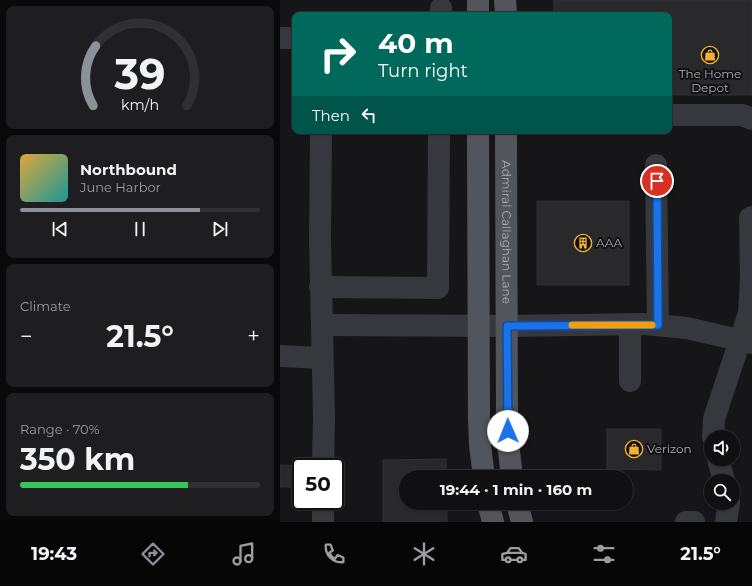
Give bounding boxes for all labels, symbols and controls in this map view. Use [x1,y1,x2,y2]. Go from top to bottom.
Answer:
text: 40 m [378,26,454,60]
icon: right [312,28,364,80]
shop icon: The Home Depot [700,45,720,65]
text: 39 [113,48,166,98]
text: Turn right [378,60,468,82]
place label: The Home Depot [679,66,741,95]
text: km/h [121,95,159,113]
icon: left [358,104,380,126]
text: Then [312,106,350,125]
text: Northbound [80,160,177,179]
street label: Admiral Callaghan Lane [499,160,515,304]
pin [640,164,674,198]
icon: arrive [646,170,668,192]
text: June Harbor [80,179,161,195]
icon: previous [49,218,71,240]
icon: pause [129,218,151,240]
icon: next [209,218,231,240]
building icon: AAA [573,233,593,253]
place label: AAA [596,235,622,250]
text: Climate [20,298,71,314]
text: 21.5° [106,318,174,355]
text: − [20,323,33,350]
text: + [247,323,260,350]
position arrow [487,410,529,452]
text: Range · 70% [20,421,99,437]
map controls [704,430,740,510]
button: sound [704,430,740,466]
shop icon: Verizon [624,439,644,459]
text: 350 km [20,441,135,478]
place label: Verizon [647,441,692,456]
speed limit sign: 50 [292,458,344,510]
button: search [704,474,740,510]
text: 19:44 · 1 min · 160 m [440,480,592,499]
icon: directions [139,540,167,568]
icon: music [230,540,258,568]
icon: phone [320,540,348,568]
icon: climate [410,540,438,568]
icon: car [500,540,528,568]
icon: filters [590,540,618,568]
text: 19:43 [31,543,77,565]
text: 21.5° [680,543,721,565]

